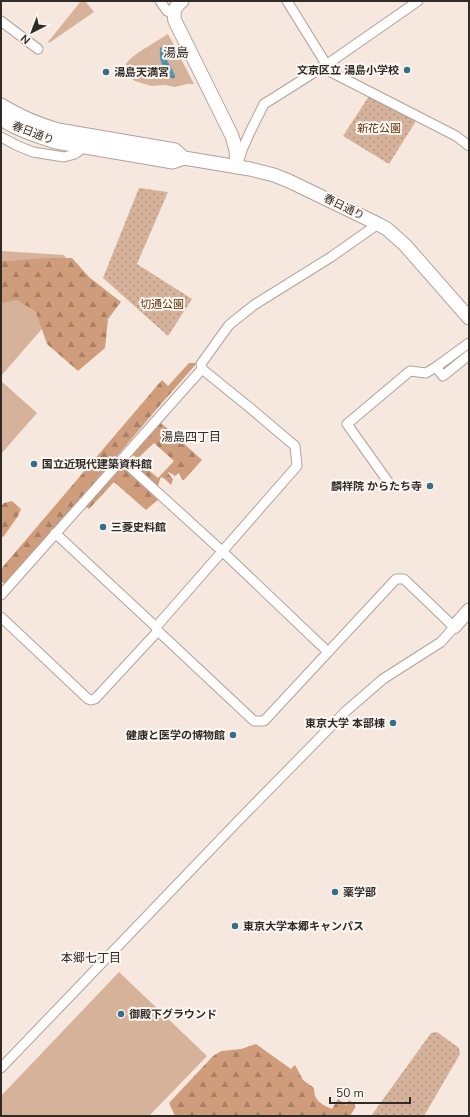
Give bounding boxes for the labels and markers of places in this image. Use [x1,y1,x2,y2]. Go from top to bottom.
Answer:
place label: 文京区立 湯島小学校 [297,63,399,78]
place label: 湯島天満宮 [114,65,169,80]
marker: 文京区立 湯島小学校 [402,65,412,75]
marker: 湯島天満宮 [101,67,111,77]
place label: 国立近現代建築資料館 [42,457,152,472]
marker: 国立近現代建築資料館 [29,459,39,469]
place label: 麟祥院 からたち寺 [331,479,422,494]
marker: 麟祥院 からたち寺 [425,481,435,491]
place label: 三菱史料館 [111,520,166,535]
marker: 三菱史料館 [98,522,108,532]
place label: 東京大学 本部棟 [305,716,385,731]
marker: 東京大学 本部棟 [388,718,398,728]
place label: 健康と医学の博物館 [125,728,225,743]
marker: 健康と医学の博物館 [228,730,238,740]
place label: 薬学部 [343,885,376,900]
marker: 薬学部 [330,887,340,897]
place label: 東京大学本郷キャンパス [243,919,364,934]
marker: 東京大学本郷キャンパス [230,921,240,931]
place label: 御殿下グラウンド [129,1007,217,1022]
marker: 御殿下グラウンド [116,1009,126,1019]

